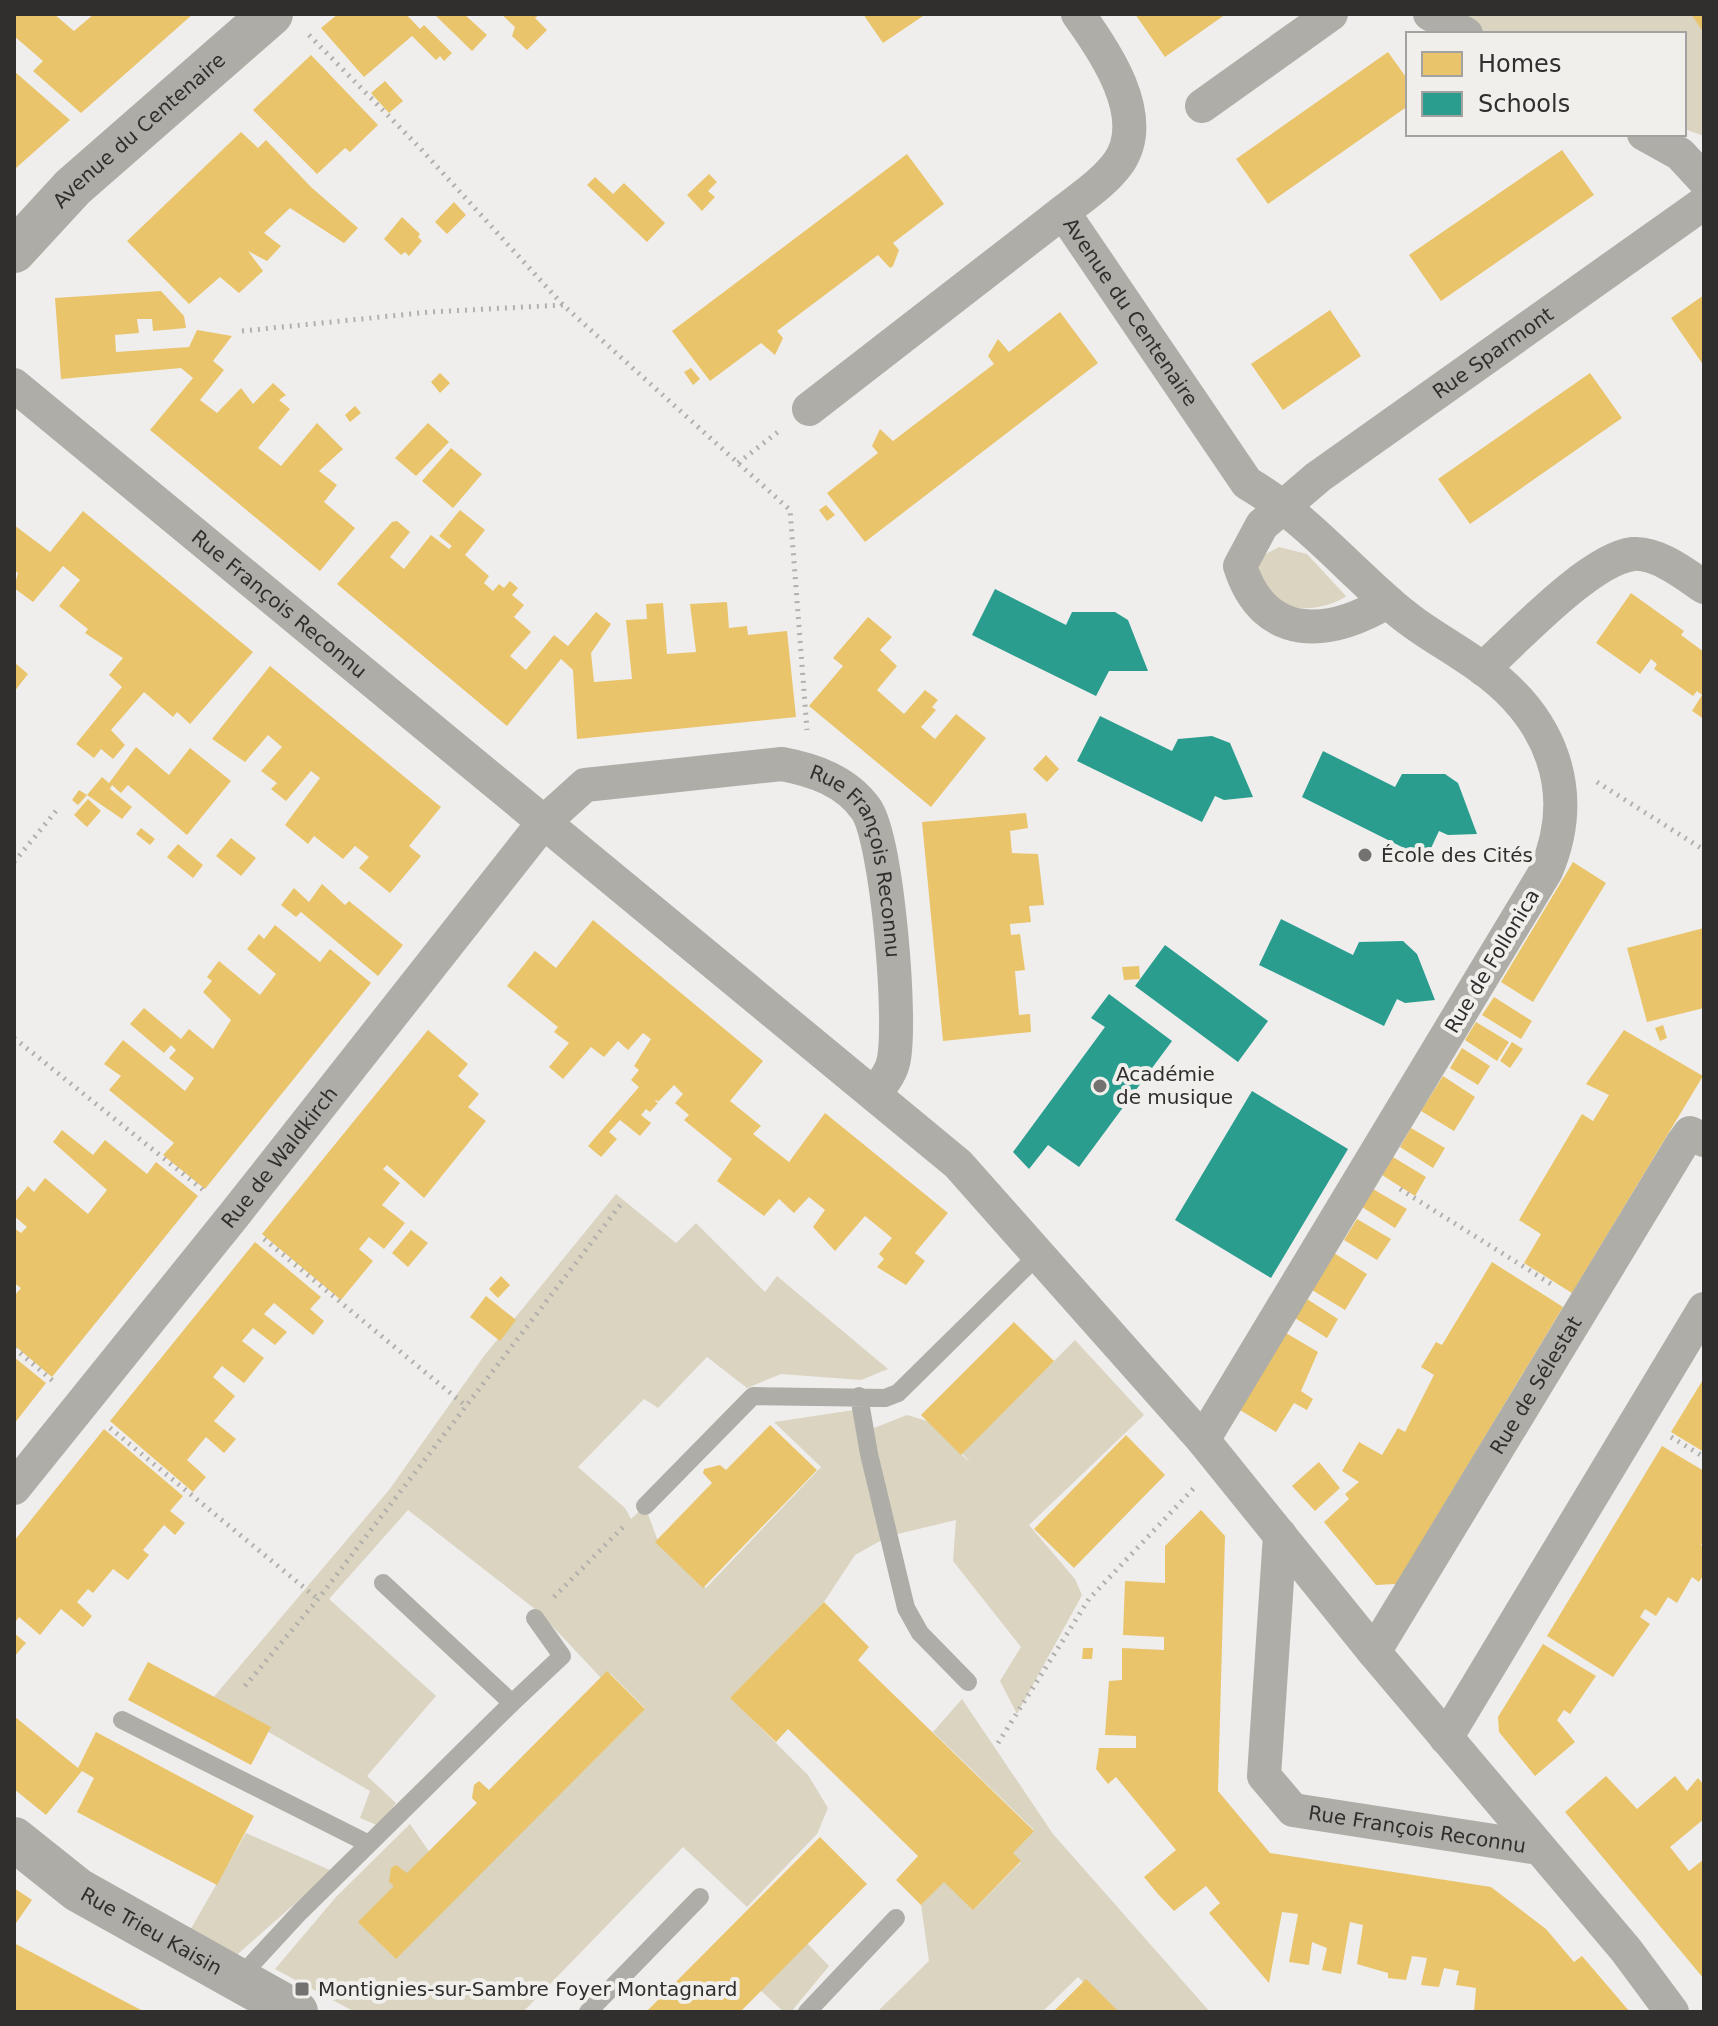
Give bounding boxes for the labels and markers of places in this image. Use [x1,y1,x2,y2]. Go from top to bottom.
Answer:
place label: École des Cités [1381,843,1533,867]
marker: École des Cités [1356,846,1374,864]
place label: Académie de musique [1116,1062,1233,1109]
marker: Académie de musique [1091,1077,1109,1095]
place label: Montignies-sur-Sambre Foyer Montagnard [318,1977,737,2001]
marker: Montignies-sur-Sambre Foyer Montagnard [293,1980,311,1998]

